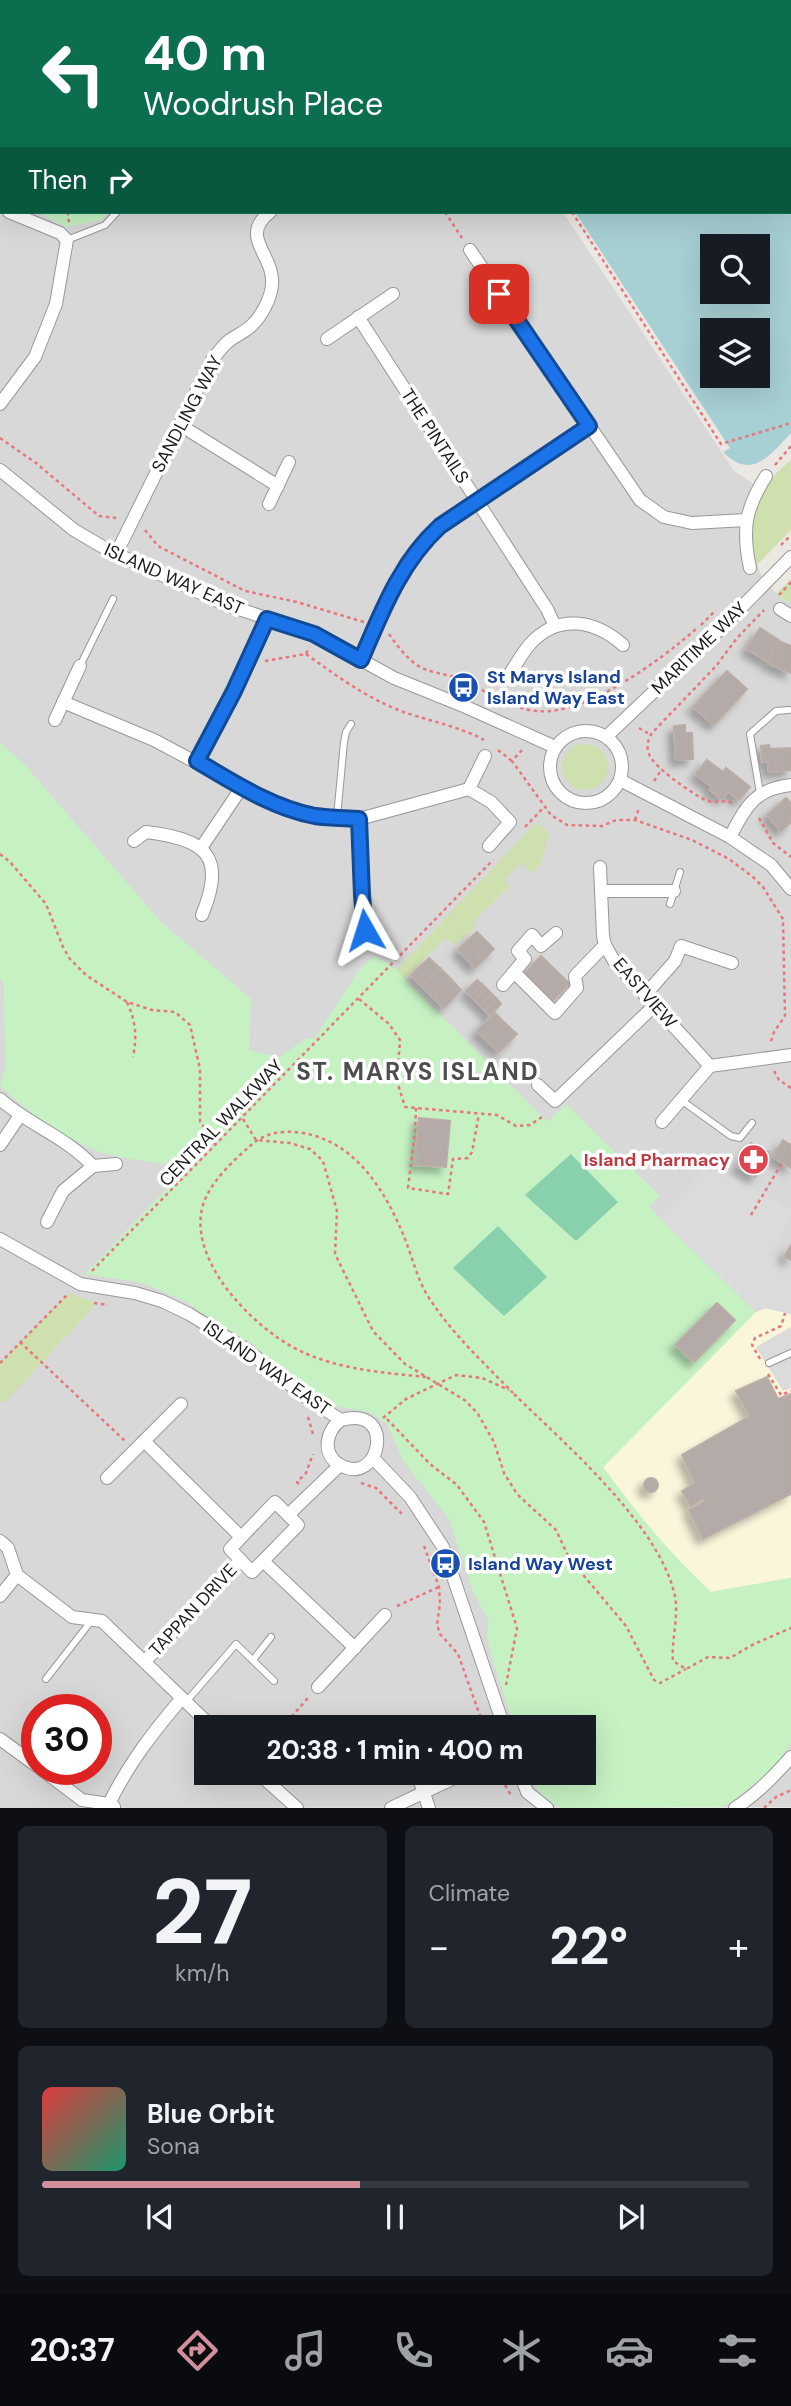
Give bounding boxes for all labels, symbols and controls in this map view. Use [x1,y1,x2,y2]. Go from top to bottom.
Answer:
text: 40 m [143,21,267,85]
icon: left [28,28,119,119]
text: Woodrush Place [143,83,383,125]
icon: right [101,161,139,199]
text: Then [28,163,87,197]
map controls [700,234,770,388]
button: search [700,234,770,304]
pin [469,264,529,324]
icon: arrive [480,275,518,313]
button: layers [700,318,770,388]
street label: SANDLING WAY [146,351,228,477]
street label: THE PINTAILS [395,384,475,488]
street label: ISLAND WAY EAST [101,538,247,620]
street label: MARITIME WAY [646,596,752,700]
place label: St Marys Island Island Way East [487,665,625,710]
bus stop icon: St Marys Island Island Way East [447,670,481,704]
position arrow [328,893,402,967]
street label: EASTVIEW [608,953,682,1033]
street label: CENTRAL WALKWAY [154,1054,288,1192]
district label: ST. MARYS ISLAND [296,1056,540,1087]
pharmacy icon: Island Pharmacy [736,1143,770,1177]
place label: Island Pharmacy [584,1148,730,1172]
street label: ISLAND WAY EAST [199,1315,335,1421]
bus stop icon: Island Way West [428,1547,462,1581]
place label: Island Way West [468,1552,613,1576]
street label: TAPPAN DRIVE [144,1558,242,1662]
speed limit sign: 30 [21,1694,112,1785]
text: 20:38 · 1 min · 400 m [267,1733,523,1767]
text: 27 [152,1853,253,1971]
text: Climate [429,1878,510,1908]
text: 22° [549,1912,628,1980]
text: − [429,1922,449,1972]
text: + [728,1922,749,1972]
text: km/h [175,1958,229,1988]
text: Blue Orbit [147,2097,275,2131]
text: Sona [147,2131,200,2161]
icon: previous [141,2198,179,2236]
icon: pause [376,2198,414,2236]
icon: next [612,2198,650,2236]
icon: directions [173,2326,222,2375]
icon: music [281,2326,330,2375]
icon: phone [389,2326,438,2375]
icon: climate [497,2326,546,2375]
icon: car [605,2326,654,2375]
icon: filters [713,2326,762,2375]
text: 20:37 [29,2329,115,2371]

